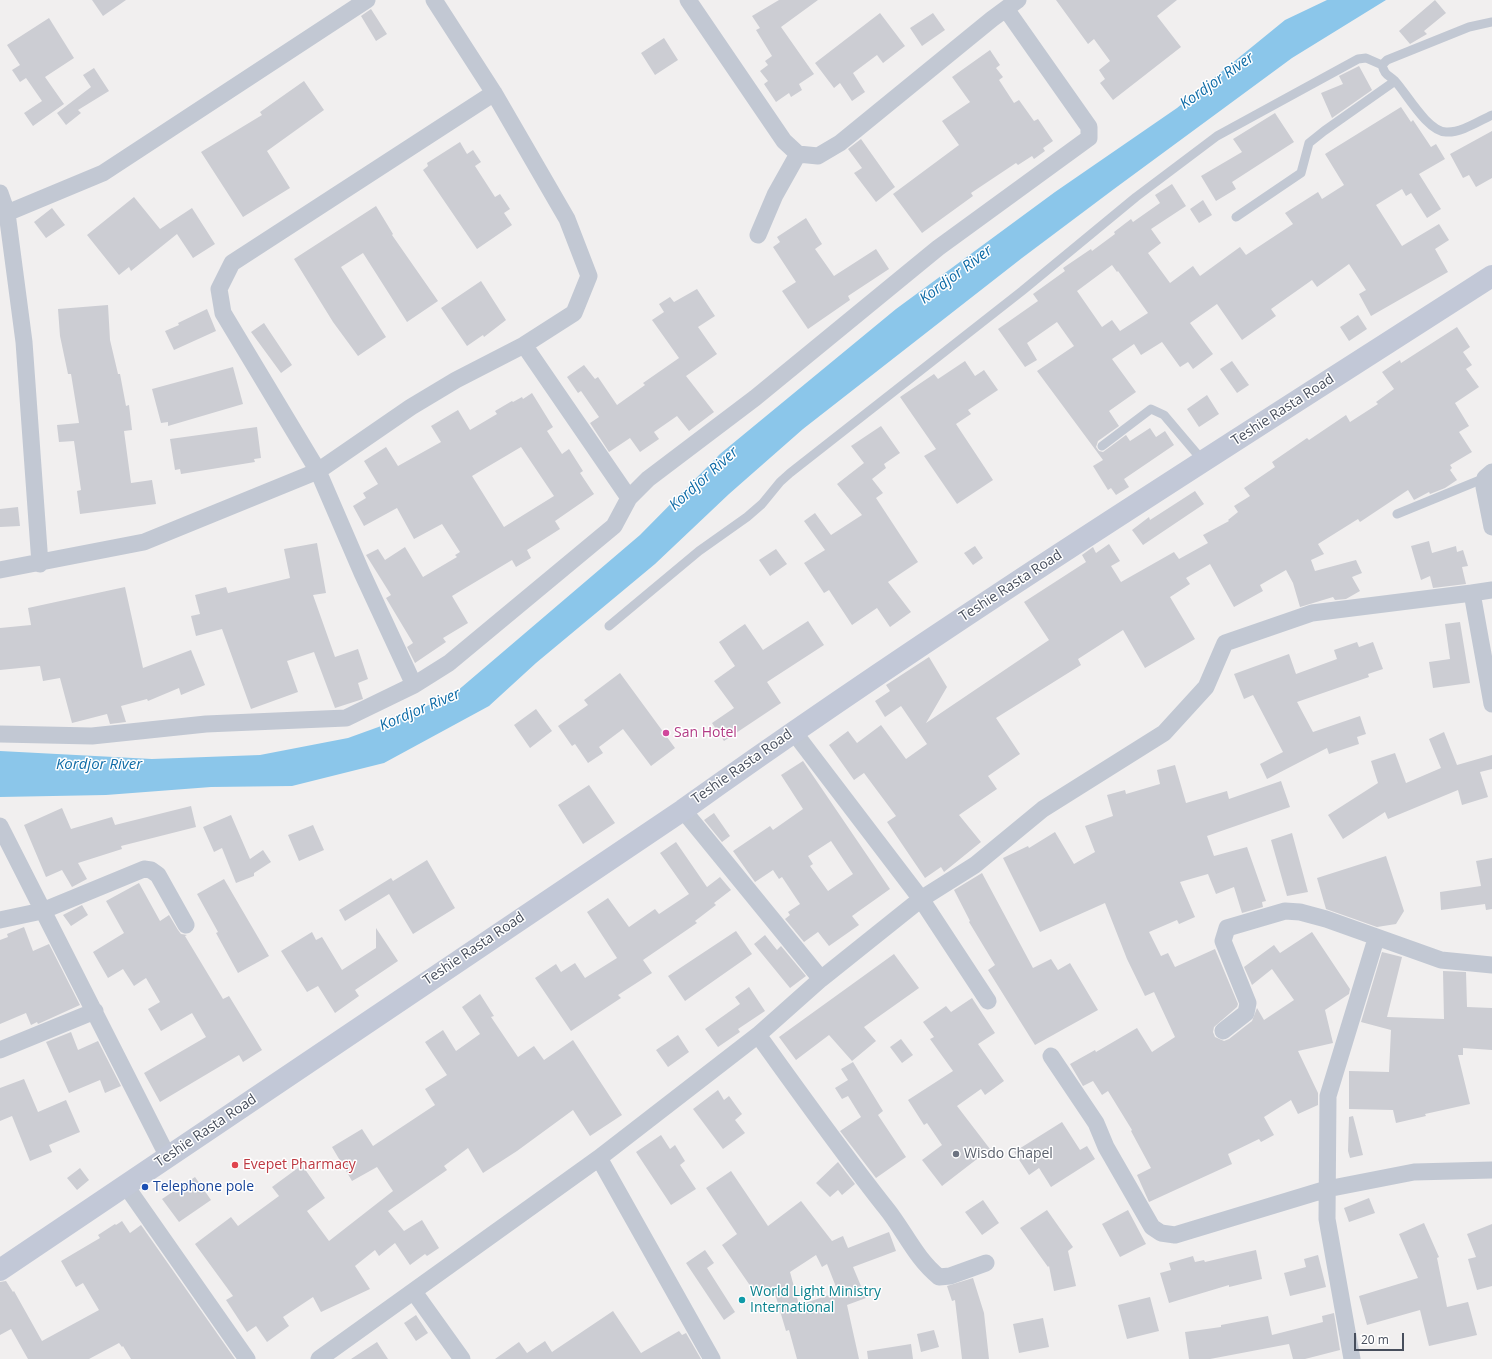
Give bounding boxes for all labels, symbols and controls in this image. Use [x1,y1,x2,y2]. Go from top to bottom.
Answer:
water label: Kordjor River [1177,49,1257,113]
water label: Kordjor River [916,242,996,308]
street label: Teshie Rasta Road [1229,371,1337,449]
water label: Kordjor River [666,443,742,515]
street label: Teshie Rasta Road [957,547,1065,625]
water label: Kordjor River [377,685,463,735]
place label: San Hotel [674,725,737,741]
street label: Teshie Rasta Road [689,726,795,808]
marker: San Hotel [661,728,671,738]
water label: Kordjor River [56,756,142,774]
street label: Teshie Rasta Road [420,909,528,989]
street label: Teshie Rasta Road [152,1091,260,1171]
place label: Wisdo Chapel [964,1146,1053,1162]
marker: Wisdo Chapel [951,1149,961,1159]
place label: Evepet Pharmacy [243,1157,356,1173]
marker: Evepet Pharmacy [230,1160,240,1170]
place label: Telephone pole [153,1179,254,1195]
marker: Telephone pole [140,1182,150,1192]
place label: World Light Ministry International [750,1284,881,1316]
marker: World Light Ministry International [737,1295,747,1305]
scale bar [1356,1325,1406,1351]
text: 20 m [1361,1331,1389,1348]

